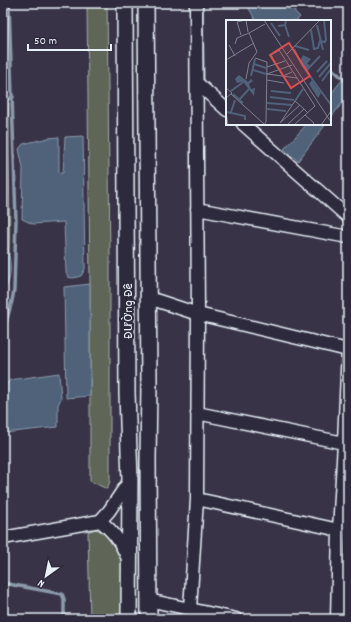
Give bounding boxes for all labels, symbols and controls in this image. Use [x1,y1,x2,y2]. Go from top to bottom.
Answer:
inset map [226,20,331,125]
scale bar [28,26,111,52]
text: 50 m [34,33,57,50]
street label: Đường Đê [119,283,139,339]
north arrow [26,556,66,596]
text: N [35,574,48,591]

